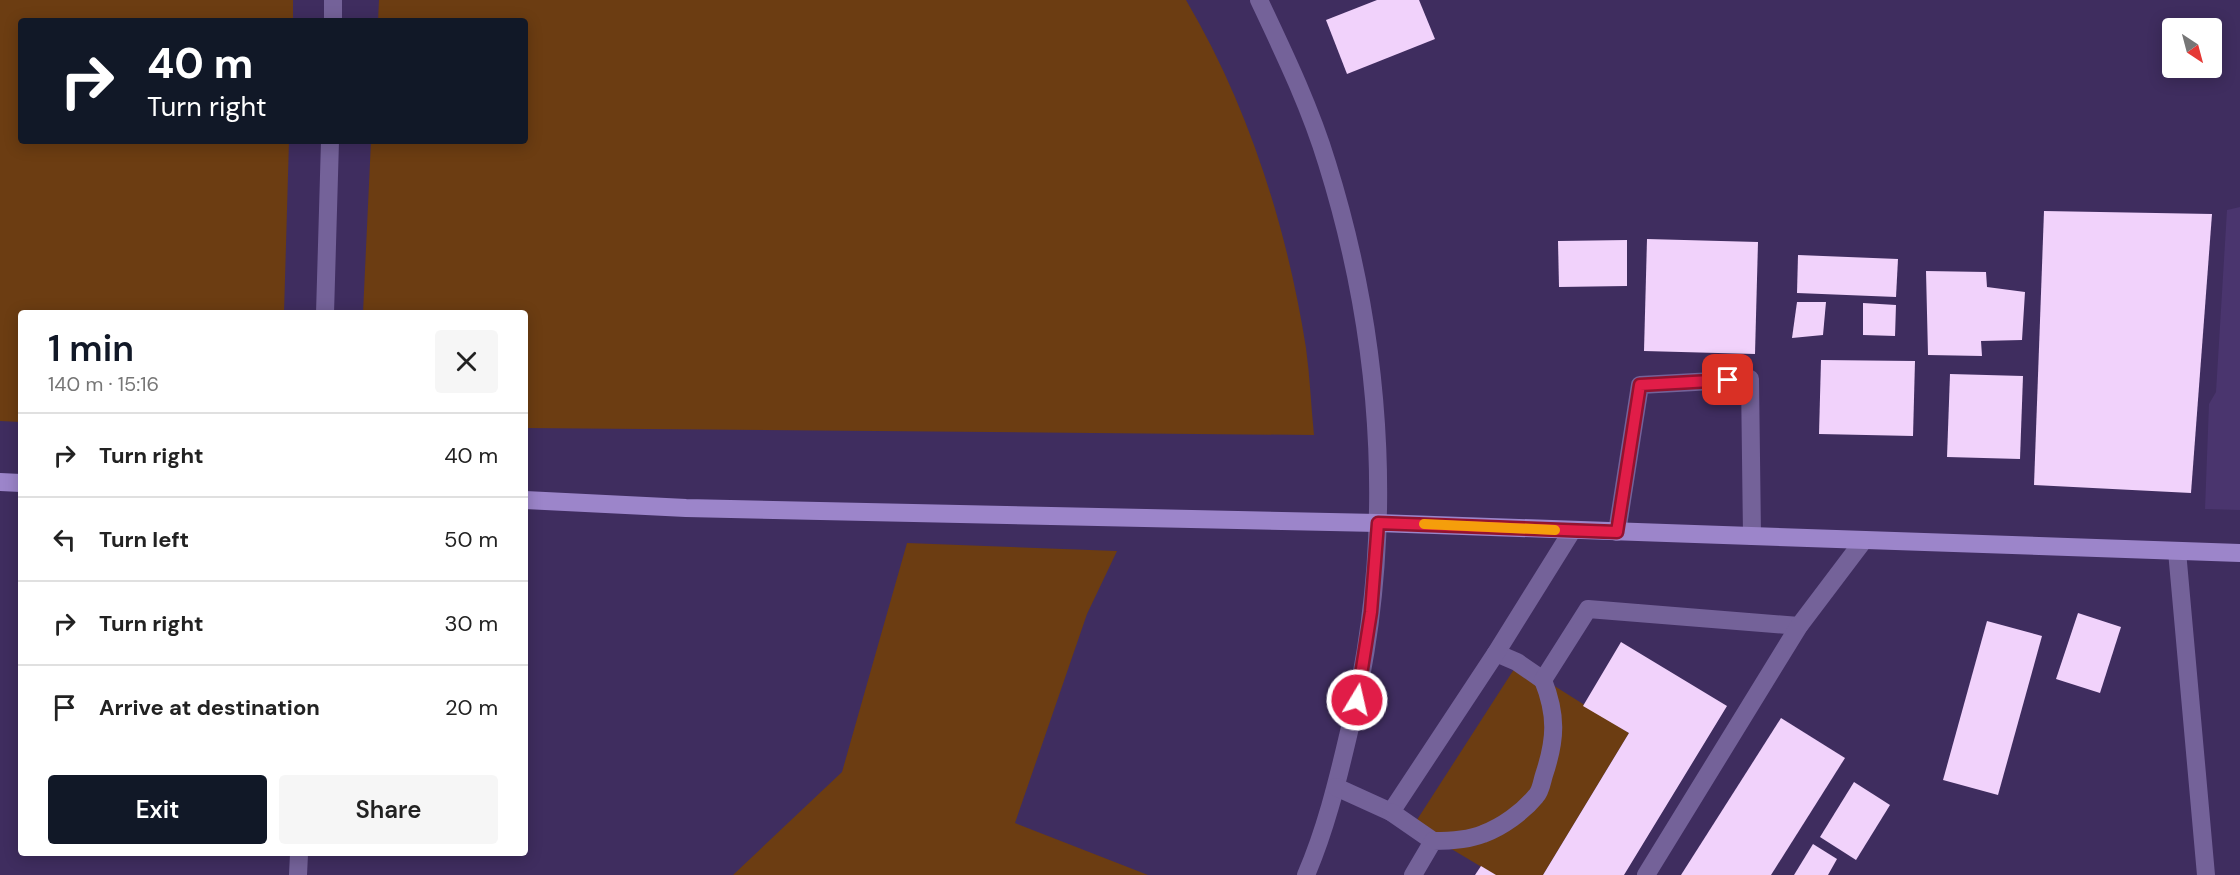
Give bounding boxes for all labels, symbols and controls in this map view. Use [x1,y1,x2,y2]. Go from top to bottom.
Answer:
north arrow [2162,18,2222,78]
map controls [2162,18,2222,78]
text: 40 m [147,36,253,91]
icon: right [48,42,126,120]
text: Turn right [147,89,267,124]
text: 1 min [48,325,134,372]
button: close [435,330,498,393]
pin [1702,354,1753,405]
icon: arrive [1711,363,1744,396]
text: 140 m · 15:16 [48,371,159,397]
icon: right [48,439,81,472]
text: Turn right [99,441,204,470]
text: 40 m [444,441,498,470]
icon: left [48,523,81,556]
text: Turn left [99,525,189,554]
text: 50 m [444,525,498,554]
icon: right [48,607,81,640]
text: Turn right [99,609,204,638]
text: 30 m [444,609,498,638]
position arrow [1325,668,1389,732]
icon: arrive [48,691,81,724]
text: Arrive at destination [99,693,320,722]
text: 20 m [445,693,498,722]
button: Exit [48,775,267,844]
button: Share [279,775,498,844]

